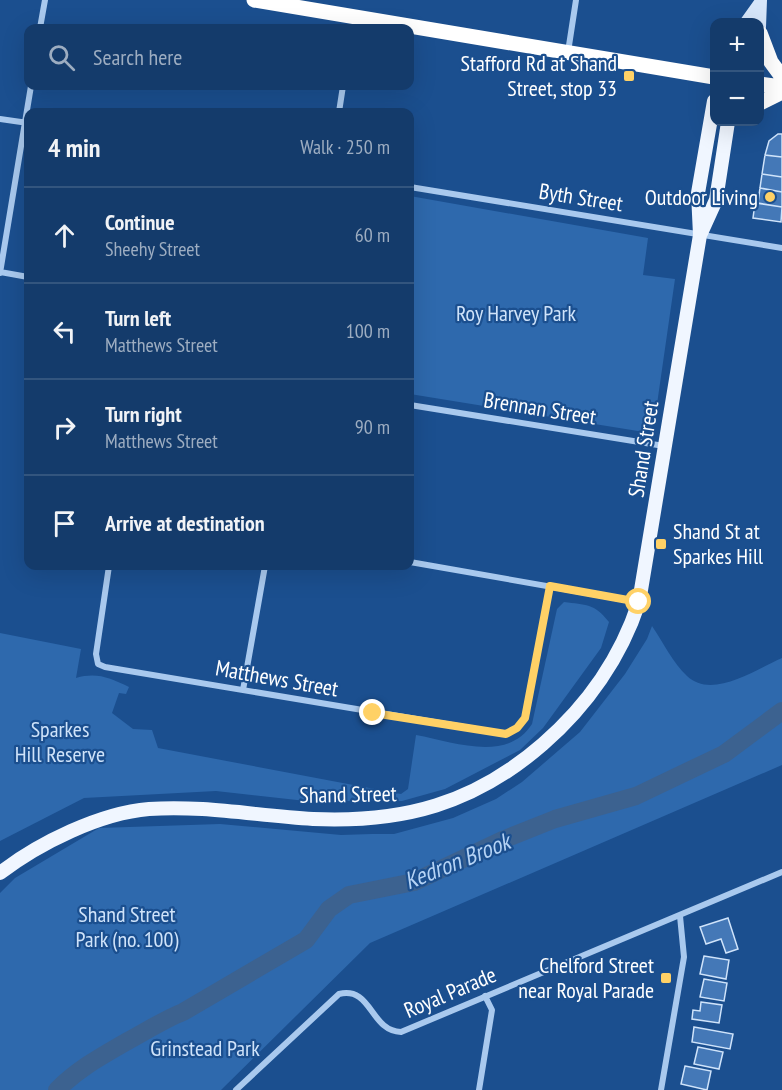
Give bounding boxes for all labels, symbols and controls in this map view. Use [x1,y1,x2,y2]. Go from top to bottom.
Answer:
map controls [710,18,764,126]
button: + [710,18,764,72]
search box [24,24,414,90]
icon: search [45,41,78,74]
text: Search here [93,43,182,71]
place label: Stafford Rd at Shand Street, stop 33 [461,49,617,102]
marker: Stafford Rd at Shand Street, stop 33 [622,69,636,83]
button: − [710,72,764,126]
text: 4 min [48,131,101,164]
text: Walk · 250 m [300,134,390,160]
street label: Byth Street [537,177,625,217]
place label: Outdoor Living [645,183,758,211]
marker: Outdoor Living [763,190,777,204]
text: Continue [105,208,175,236]
icon: ahead [48,219,81,252]
text: 60 m [355,222,390,248]
text: Sheehy Street [105,236,200,262]
park label: Roy Harvey Park [456,299,577,327]
text: Turn left [105,304,171,332]
icon: left [48,315,81,348]
text: 100 m [346,318,390,344]
text: Matthews Street [105,332,218,358]
street label: Brennan Street [482,385,598,431]
street label: Shand Street [622,399,664,499]
text: Turn right [105,400,182,428]
icon: right [48,411,81,444]
text: 90 m [355,414,390,440]
text: Matthews Street [105,428,218,454]
icon: arrive [48,507,81,540]
text: Arrive at destination [105,509,265,537]
place label: Shand St at Sparkes Hill [673,517,764,570]
marker: Shand St at Sparkes Hill [654,537,668,551]
route start [625,588,651,614]
street label: Matthews Street [213,653,341,703]
route end [359,699,385,725]
park label: Sparkes Hill Reserve [15,715,105,768]
street label: Shand Street [299,779,397,809]
water label: Kedron Brook [399,825,517,896]
park label: Shand Street Park (no. 100) [75,900,179,953]
place label: Chelford Street near Royal Parade [518,951,654,1004]
street label: Royal Parade [400,960,500,1024]
marker: Chelford Street near Royal Parade [659,971,673,985]
park label: Grinstead Park [150,1034,260,1062]

